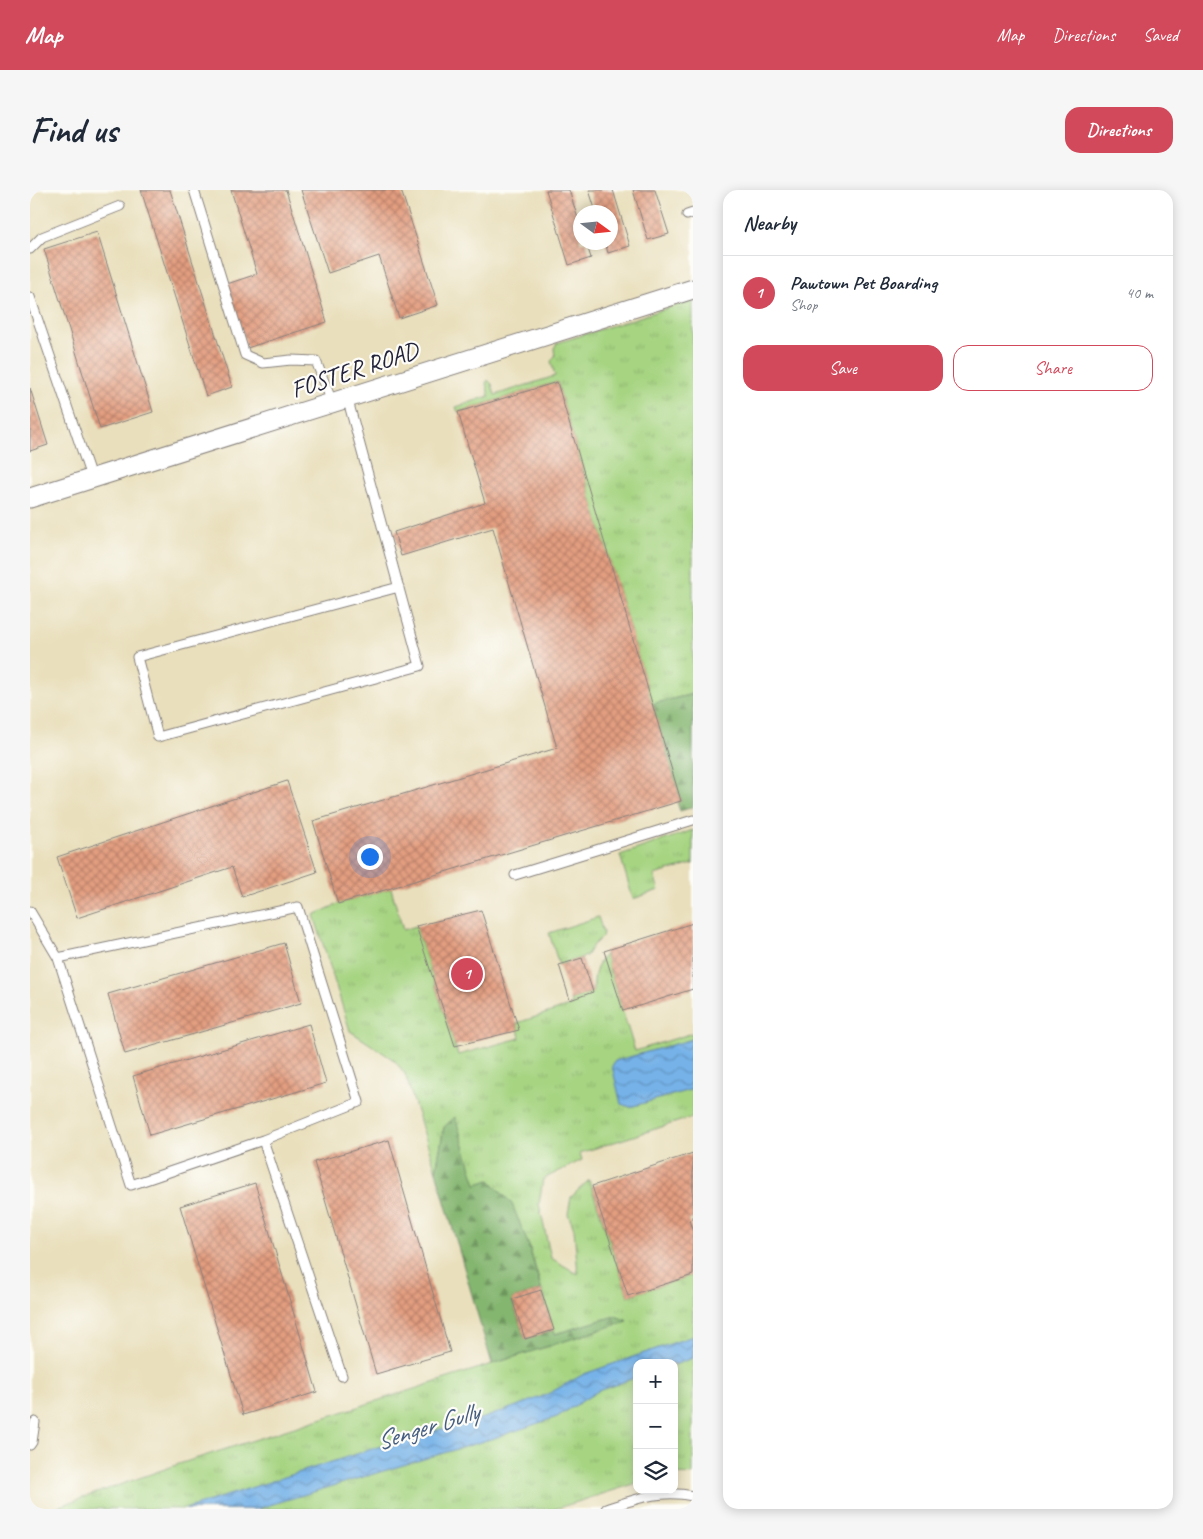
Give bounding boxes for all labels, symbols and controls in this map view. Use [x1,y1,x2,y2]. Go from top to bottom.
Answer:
text: Map [25,20,62,50]
text: Map [997,24,1024,46]
text: Directions [1052,24,1115,46]
text: Saved [1143,24,1178,46]
button: Directions [1065,107,1173,153]
text: Find us [30,108,117,153]
north arrow [573,205,618,250]
text: Nearby [743,210,796,236]
text: Pawtown Pet Boarding [790,271,937,295]
text: 1 [755,283,763,303]
text: 40 m [1126,283,1153,303]
text: Shop [790,295,817,315]
street label: FOSTER ROAD [287,334,424,406]
button: Save [743,345,943,391]
button: Share [953,345,1153,391]
your location [357,844,383,870]
pin: 1 [451,955,483,993]
map controls [633,1359,678,1494]
button: + [633,1359,678,1404]
water label: Senger Gully [372,1394,486,1458]
button: − [633,1404,678,1449]
button: layers [633,1449,678,1494]

